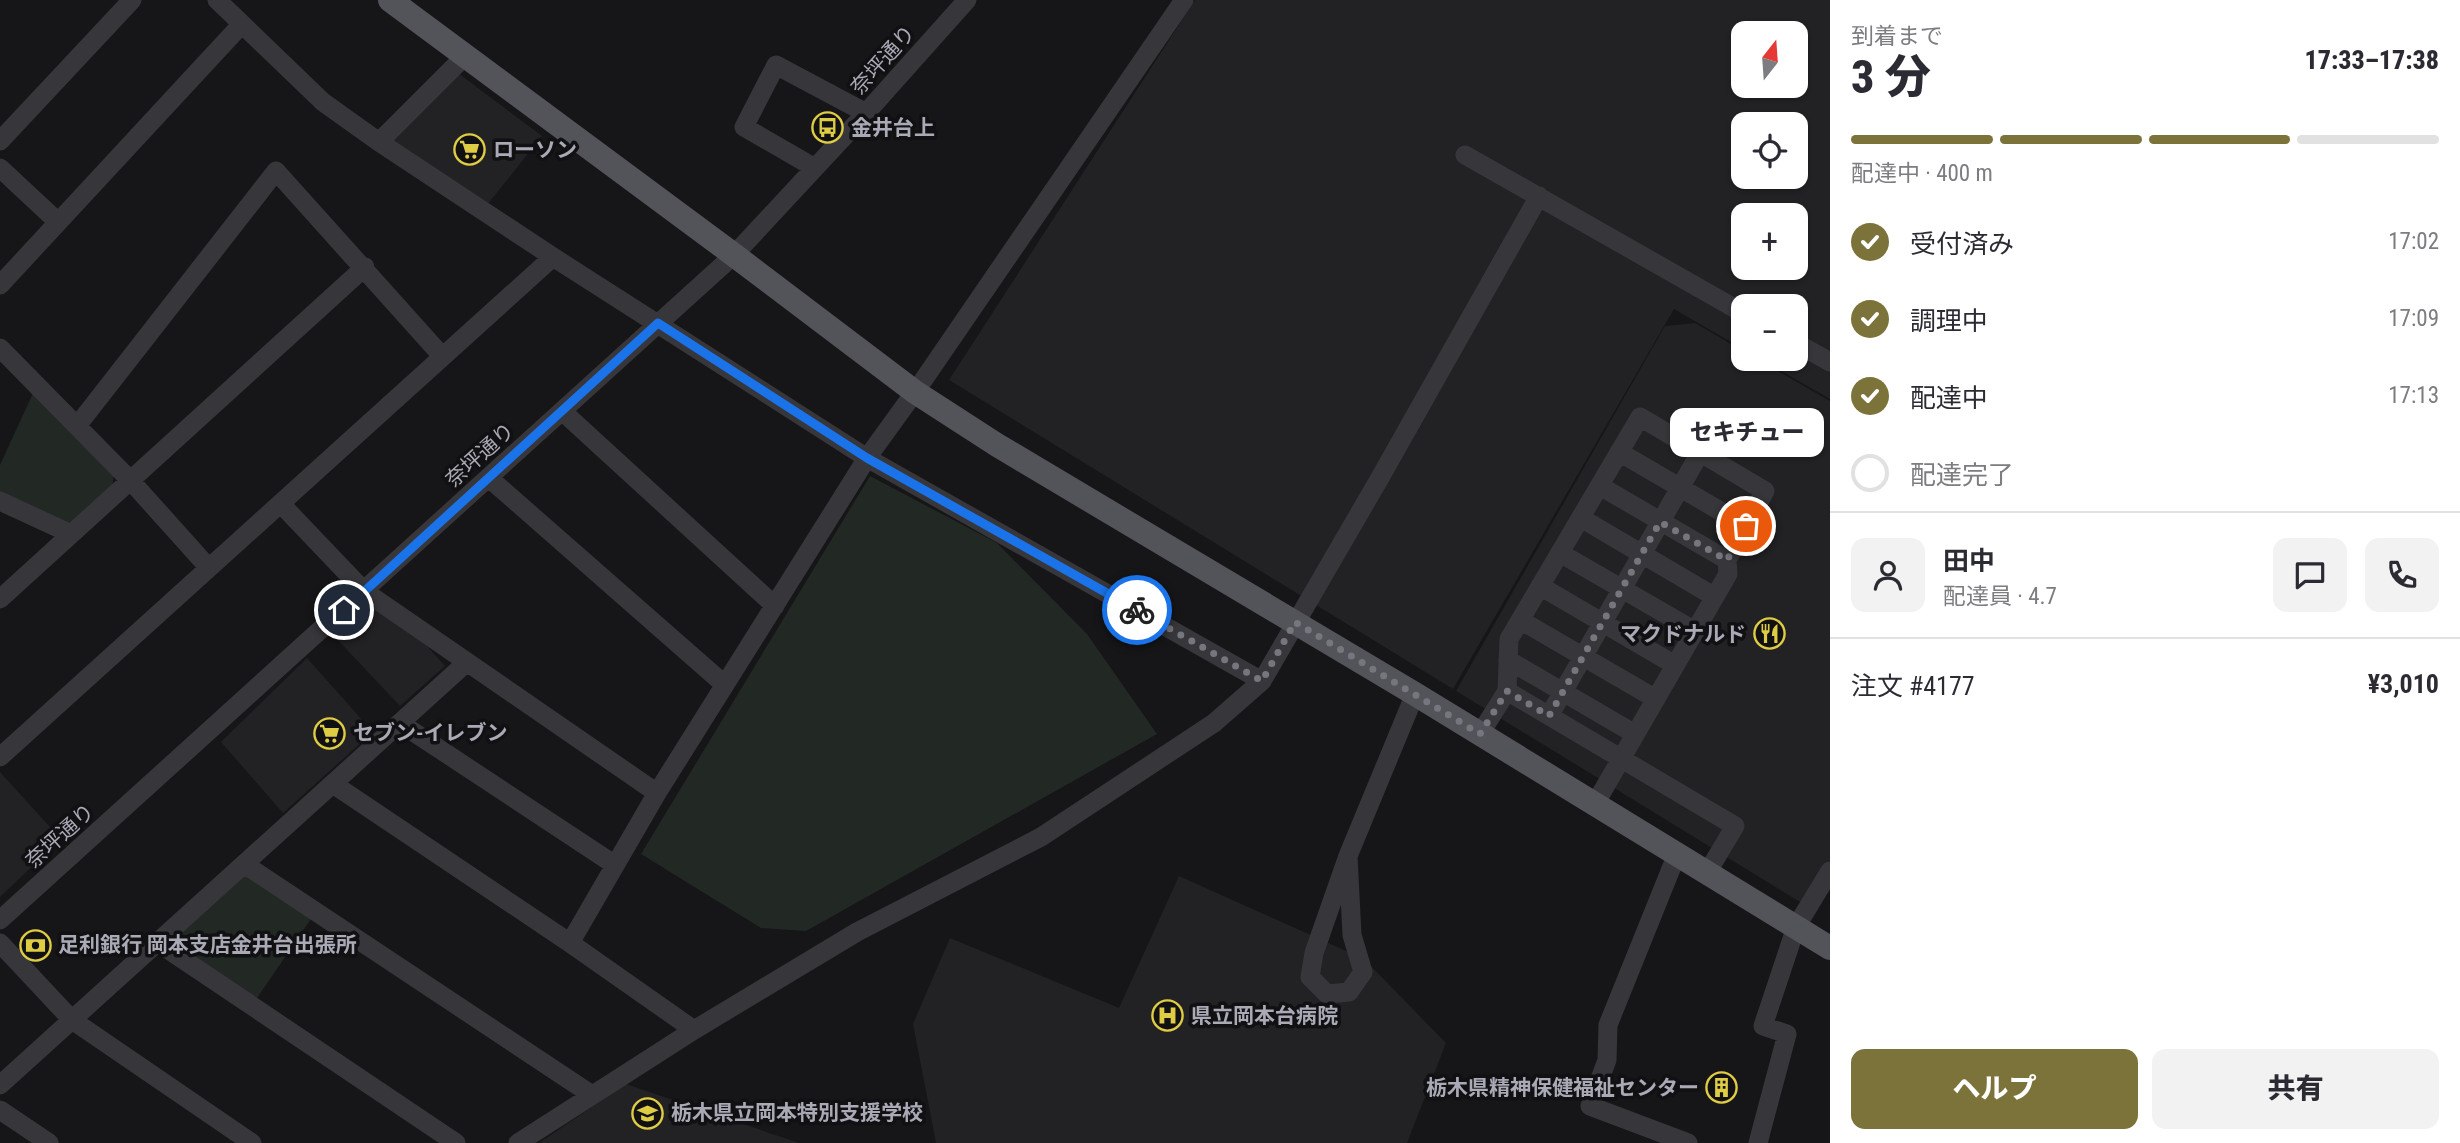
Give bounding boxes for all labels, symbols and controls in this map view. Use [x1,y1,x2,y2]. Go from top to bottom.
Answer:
street label: 奈坪通り [846,21,920,99]
north arrow [1731,21,1808,98]
map controls [1731,21,1808,371]
text: 到着まで [1851,23,1943,50]
text: 17:33–17:38 [2305,45,2439,75]
text: 3 分 [1851,50,1931,104]
bus stop icon: 金井台上 [811,111,845,145]
button: locate [1731,112,1808,189]
place label: 金井台上 [851,116,935,140]
supermarket icon: ローソン [453,133,487,167]
place label: ローソン [493,138,577,162]
text: 配達中 · 400 m [1851,160,1993,187]
button: + [1731,203,1808,280]
icon: check [1851,223,1889,261]
text: 17:02 [2388,228,2439,255]
text: 受付済み [1910,229,2014,259]
button: − [1731,294,1808,371]
icon: check [1851,300,1889,338]
text: 17:09 [2388,305,2439,332]
text: 調理中 [1910,306,1988,336]
icon: check [1851,377,1889,415]
text: 17:13 [2388,382,2439,409]
text: 配達中 [1910,383,1988,413]
callout: セキチュー [1669,407,1823,456]
street label: 奈坪通り [441,418,519,492]
text: セキチュー [1690,419,1805,446]
text: 配達完了 [1910,460,2014,490]
pin [1716,496,1776,556]
icon: bag [1727,507,1765,545]
button: person [1851,538,1925,612]
button: chat [2273,538,2347,612]
button: phone [2365,538,2439,612]
text: 田中 [1943,546,1995,576]
courier [1102,575,1172,645]
pin [314,580,374,640]
text: 配達員 · 4.7 [1943,583,2057,610]
icon: home [325,591,363,629]
icon: bike [1118,591,1156,629]
restaurant icon: マクドナルド [1752,617,1786,651]
place label: マクドナルド [1620,622,1746,646]
text: ¥3,010 [2368,669,2439,699]
text: 注文 #4177 [1851,671,1975,701]
supermarket icon: セブン-イレブン [313,716,347,750]
place label: セブン-イレブン [353,721,508,745]
street label: 奈坪通り [21,799,99,873]
bank icon: 足利銀行 岡本支店金井台出張所 [18,928,52,962]
place label: 足利銀行 岡本支店金井台出張所 [58,933,357,957]
hospital icon: 県立岡本台病院 [1151,999,1185,1033]
place label: 県立岡本台病院 [1191,1004,1338,1028]
button: ヘルプ [1851,1049,2138,1129]
button: 共有 [2152,1049,2439,1129]
building icon: 栃木県精神保健福祉センター [1705,1071,1739,1105]
place label: 栃木県精神保健福祉センター [1426,1076,1699,1100]
school or university icon: 栃木県立岡本特別支援学校 [631,1096,665,1130]
place label: 栃木県立岡本特別支援学校 [671,1101,923,1125]

